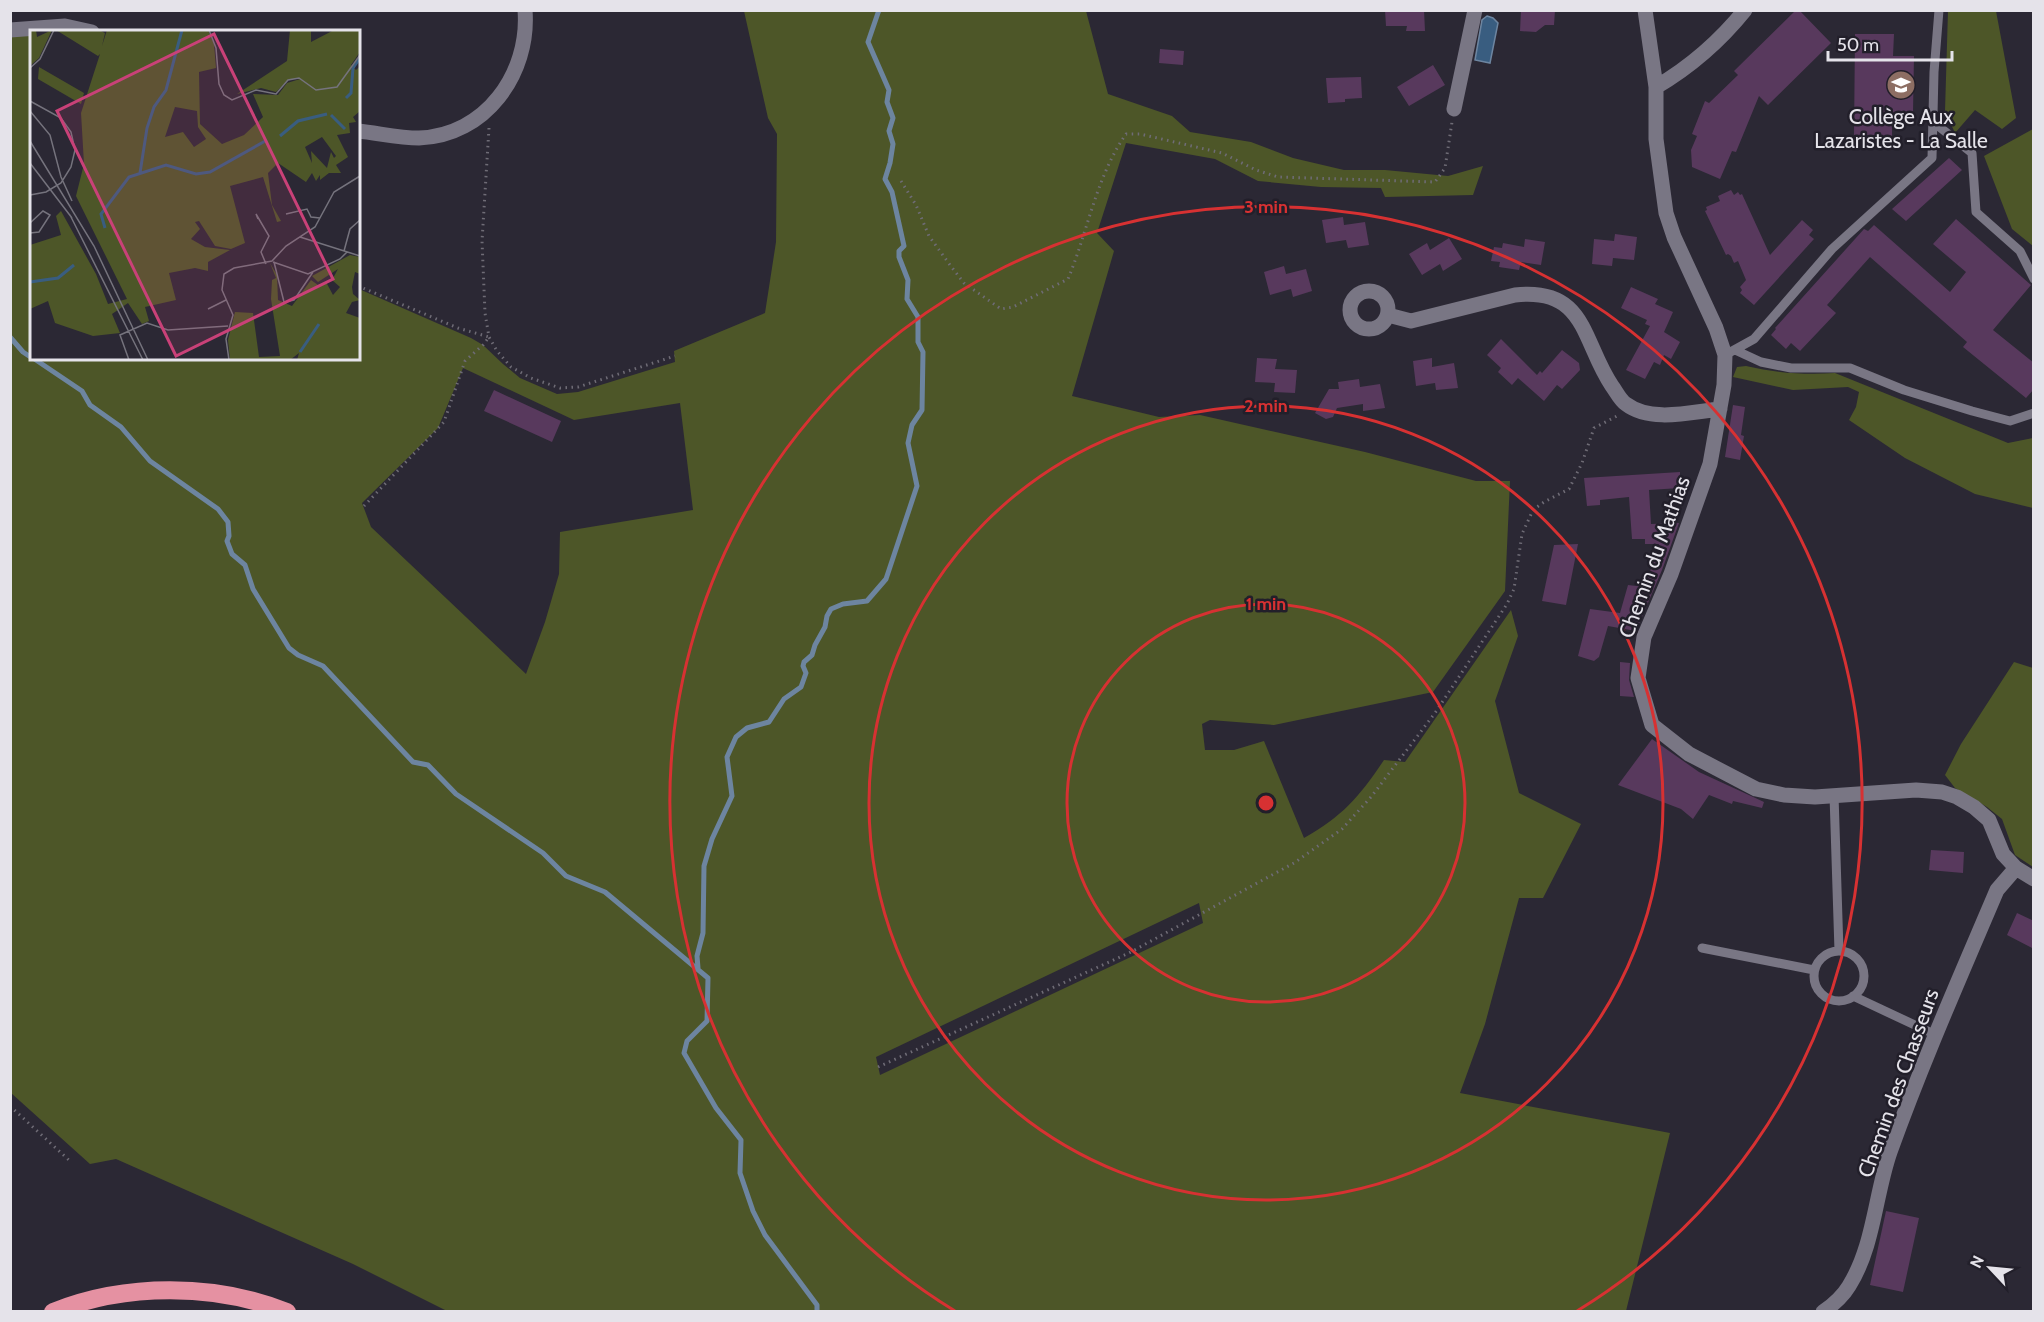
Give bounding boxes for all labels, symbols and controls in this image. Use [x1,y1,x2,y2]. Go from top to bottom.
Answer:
scale bar [1828,24,1952,62]
inset map [30,30,360,360]
text: 50 m [1837,34,1879,56]
school or university icon: Collège Aux Lazaristes - La Salle [1885,69,1917,101]
place label: Collège Aux Lazaristes - La Salle [1814,104,1988,153]
text: 3 min [1244,196,1288,218]
text: 2 min [1244,395,1288,417]
street label: Chemin du Mathias [1613,472,1695,641]
text: 1 min [1246,593,1286,615]
centre of rings [1256,793,1276,813]
street label: Chemin des Chasseurs [1852,985,1944,1181]
north arrow [1960,1238,2020,1298]
text: N [1966,1252,1988,1271]

